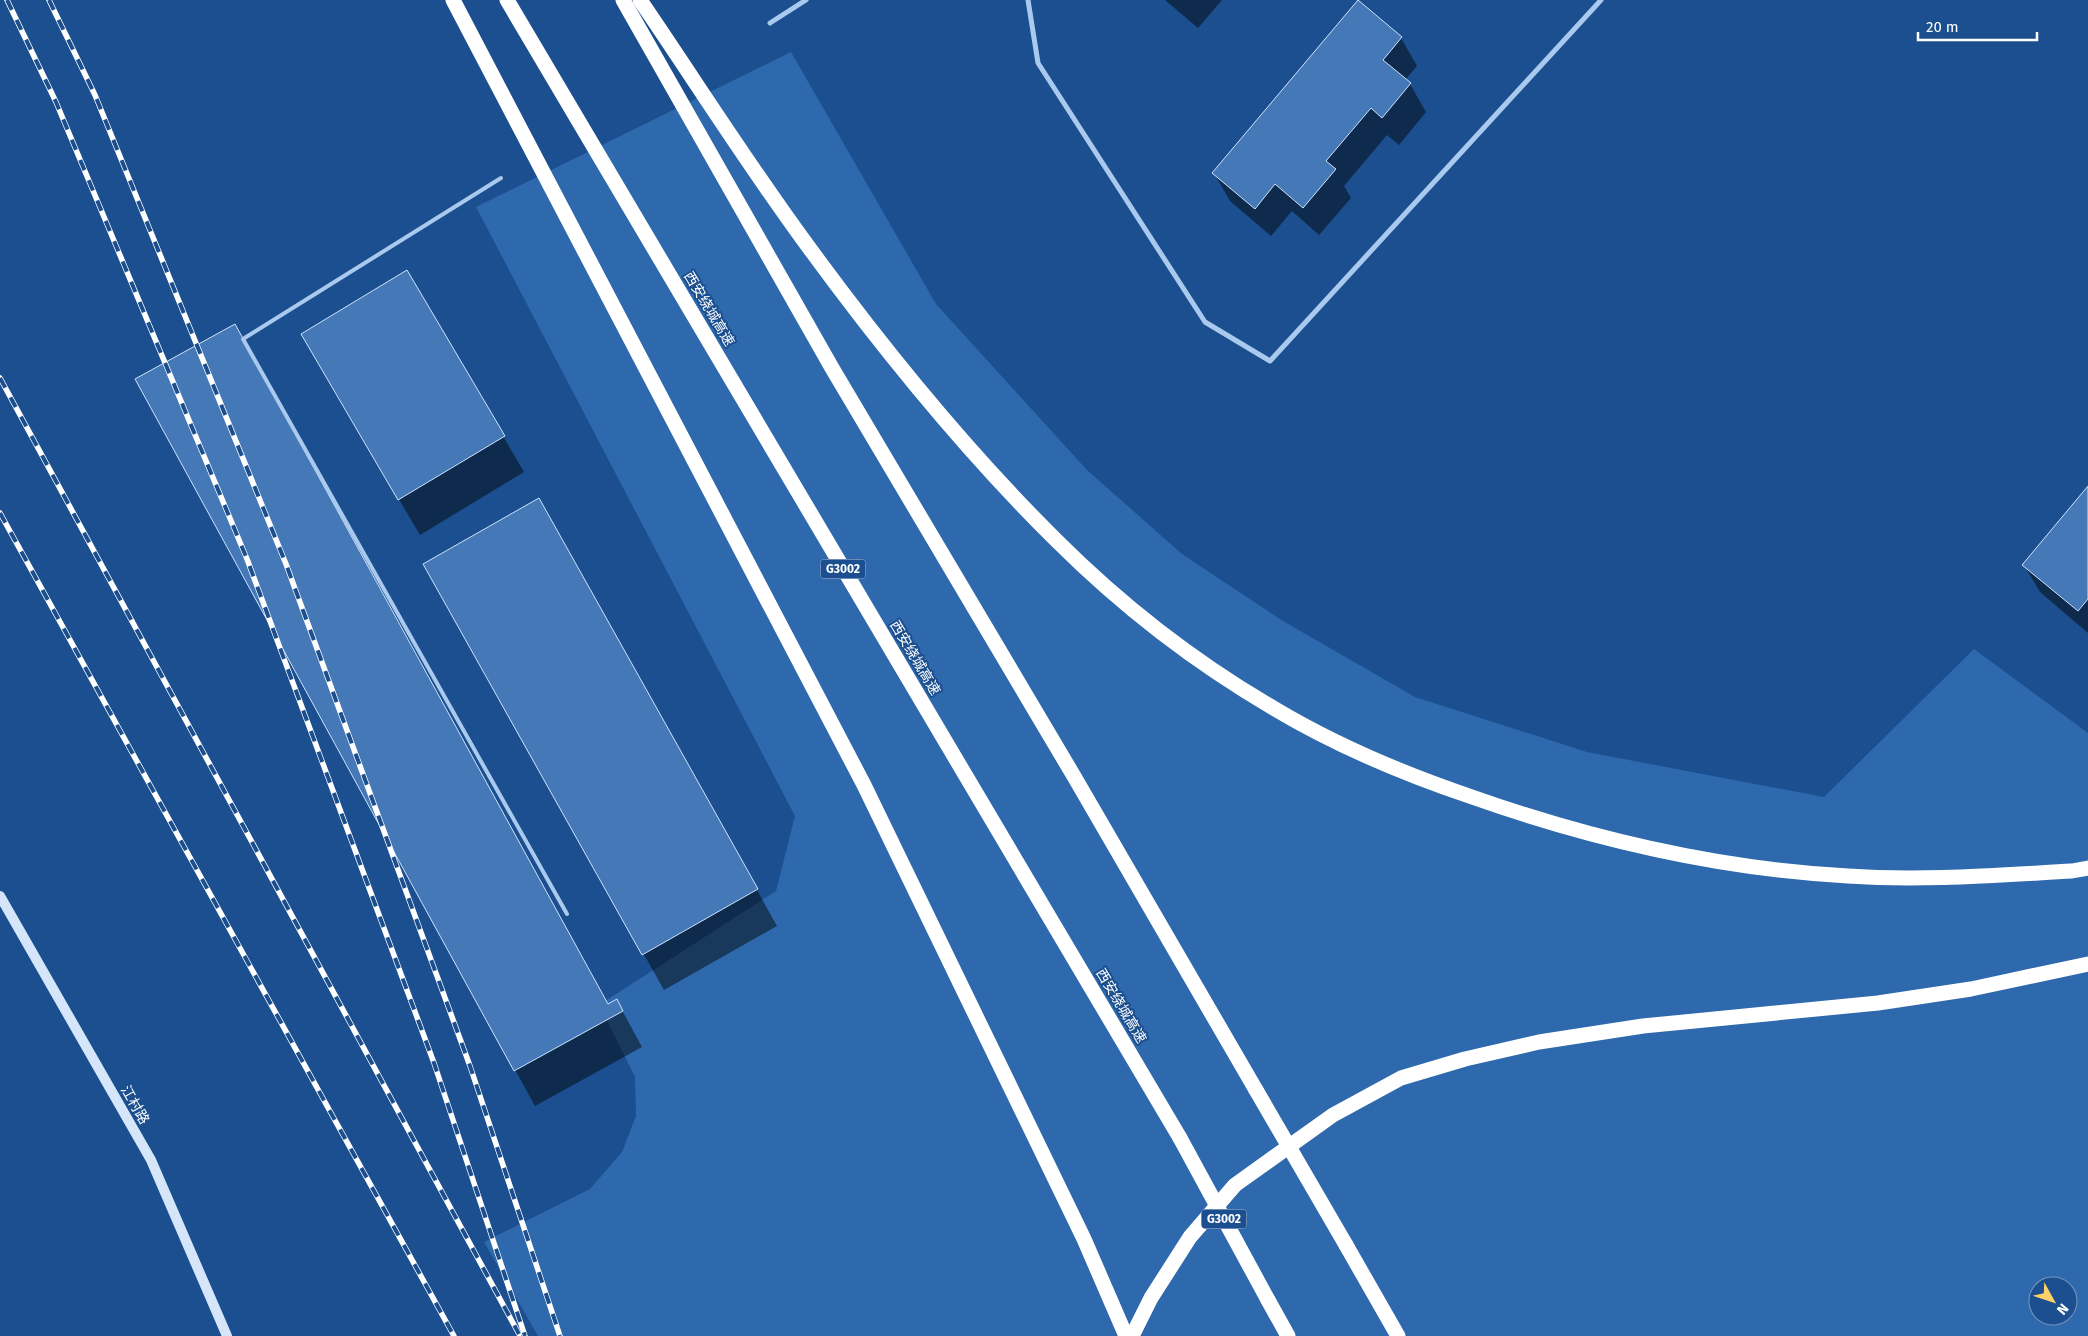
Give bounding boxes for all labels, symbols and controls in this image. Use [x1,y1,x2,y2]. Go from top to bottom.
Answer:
scale bar [1918,10,2037,42]
text: 20 m [1926,18,1959,36]
street label: 西安绕城高速 [680,269,738,349]
road number: G3002 [820,560,866,578]
street label: 西安绕城高速 [886,618,944,698]
street label: 西安绕城高速 [1092,966,1150,1046]
street label: 江村路 [117,1083,153,1127]
road number: G3002 [1202,1210,1246,1228]
north arrow [2028,1276,2078,1326]
text: N [2053,1300,2072,1318]

